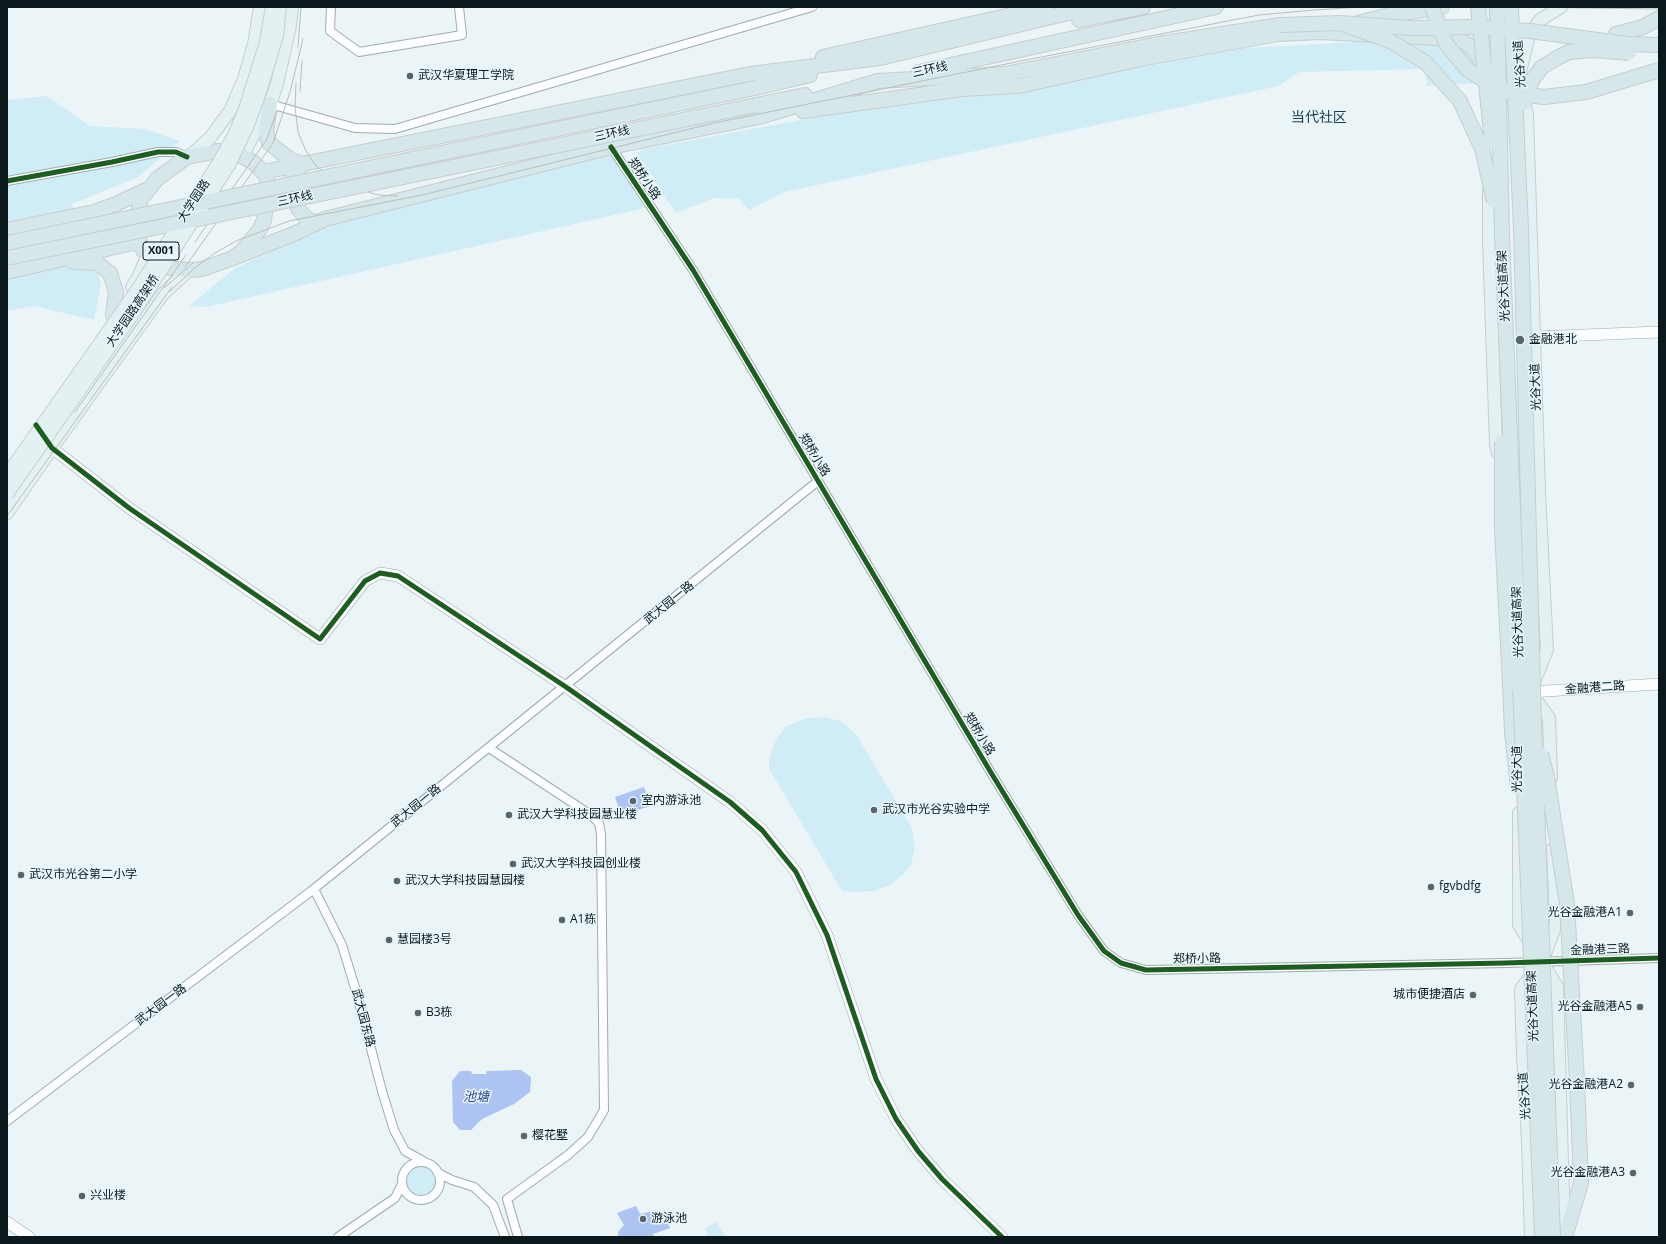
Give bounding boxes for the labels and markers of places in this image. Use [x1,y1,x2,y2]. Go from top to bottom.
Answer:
place label: 武汉华夏理工学院 [418,69,514,83]
marker: 武汉华夏理工学院 [405,71,415,81]
place label: 金融港北 [1529,333,1577,347]
marker: 金融港北 [1514,334,1526,346]
place label: 室内游泳池 [641,794,701,808]
marker: 室内游泳池 [628,796,638,806]
place label: 武汉市光谷实验中学 [882,803,990,817]
marker: 武汉市光谷实验中学 [869,805,879,815]
place label: 武汉大学科技园慧业楼 [517,808,637,822]
marker: 武汉大学科技园慧业楼 [504,810,514,820]
place label: 武汉大学科技园创业楼 [521,857,641,871]
marker: 武汉大学科技园创业楼 [508,859,518,869]
place label: 武汉市光谷第二小学 [29,868,137,882]
marker: 武汉市光谷第二小学 [16,870,26,880]
place label: 武汉大学科技园慧园楼 [405,874,525,888]
marker: 武汉大学科技园慧园楼 [392,876,402,886]
place label: fgvbdfg [1439,880,1481,894]
marker: fgvbdfg [1426,882,1436,892]
place label: 光谷金融港A1 [1548,906,1622,920]
marker: 光谷金融港A1 [1625,908,1635,918]
place label: A1栋 [570,913,596,927]
marker: A1栋 [557,915,567,925]
place label: 慧园楼3号 [397,933,452,947]
marker: 慧园楼3号 [384,935,394,945]
place label: 城市便捷酒店 [1393,988,1465,1002]
marker: 城市便捷酒店 [1468,990,1478,1000]
place label: 光谷金融港A5 [1558,1000,1632,1014]
marker: 光谷金融港A5 [1635,1002,1645,1012]
place label: B3栋 [426,1006,453,1020]
marker: B3栋 [413,1008,423,1018]
place label: 光谷金融港A2 [1549,1078,1623,1092]
marker: 光谷金融港A2 [1626,1080,1636,1090]
place label: 樱花墅 [532,1129,568,1143]
marker: 樱花墅 [519,1131,529,1141]
place label: 光谷金融港A3 [1551,1166,1625,1180]
marker: 光谷金融港A3 [1628,1168,1638,1178]
place label: 兴业楼 [90,1189,126,1203]
marker: 兴业楼 [77,1191,87,1201]
place label: 游泳池 [651,1212,687,1226]
marker: 游泳池 [638,1214,648,1224]

